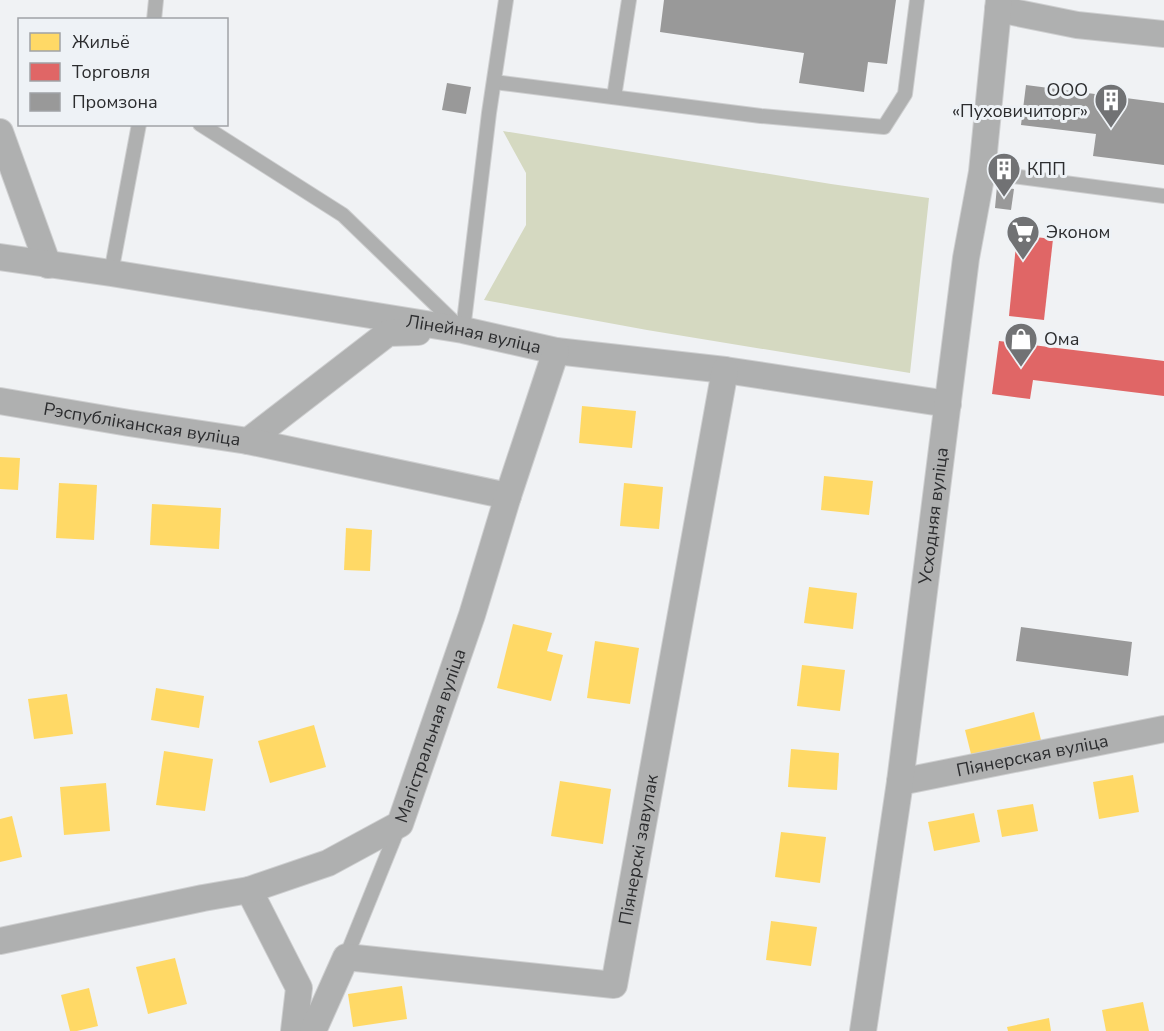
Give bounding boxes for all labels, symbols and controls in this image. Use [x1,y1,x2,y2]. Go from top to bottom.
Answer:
legend [18,18,228,126]
text: Жильё [72,30,130,54]
text: Торговля [72,60,150,84]
place label: ООО «Пуховичиторг» [952,78,1088,123]
building icon: ООО «Пуховичиторг» [1093,82,1129,129]
text: Промзона [72,90,158,114]
building icon: КПП [986,151,1022,198]
place label: КПП [1027,157,1066,181]
supermarket icon: Эконом [1005,214,1041,261]
place label: Эконом [1046,220,1110,244]
street label: Лінейная вуліца [405,309,544,359]
shop icon: Ома [1003,321,1039,368]
place label: Ома [1044,327,1079,351]
street label: Рэспубліканская вуліца [42,397,242,452]
street label: Усходняя вуліца [913,446,954,587]
street label: Магістральная вуліца [389,645,472,826]
street label: Піянерская вуліца [954,728,1111,782]
street label: Піянерскі завулак [613,772,664,927]

